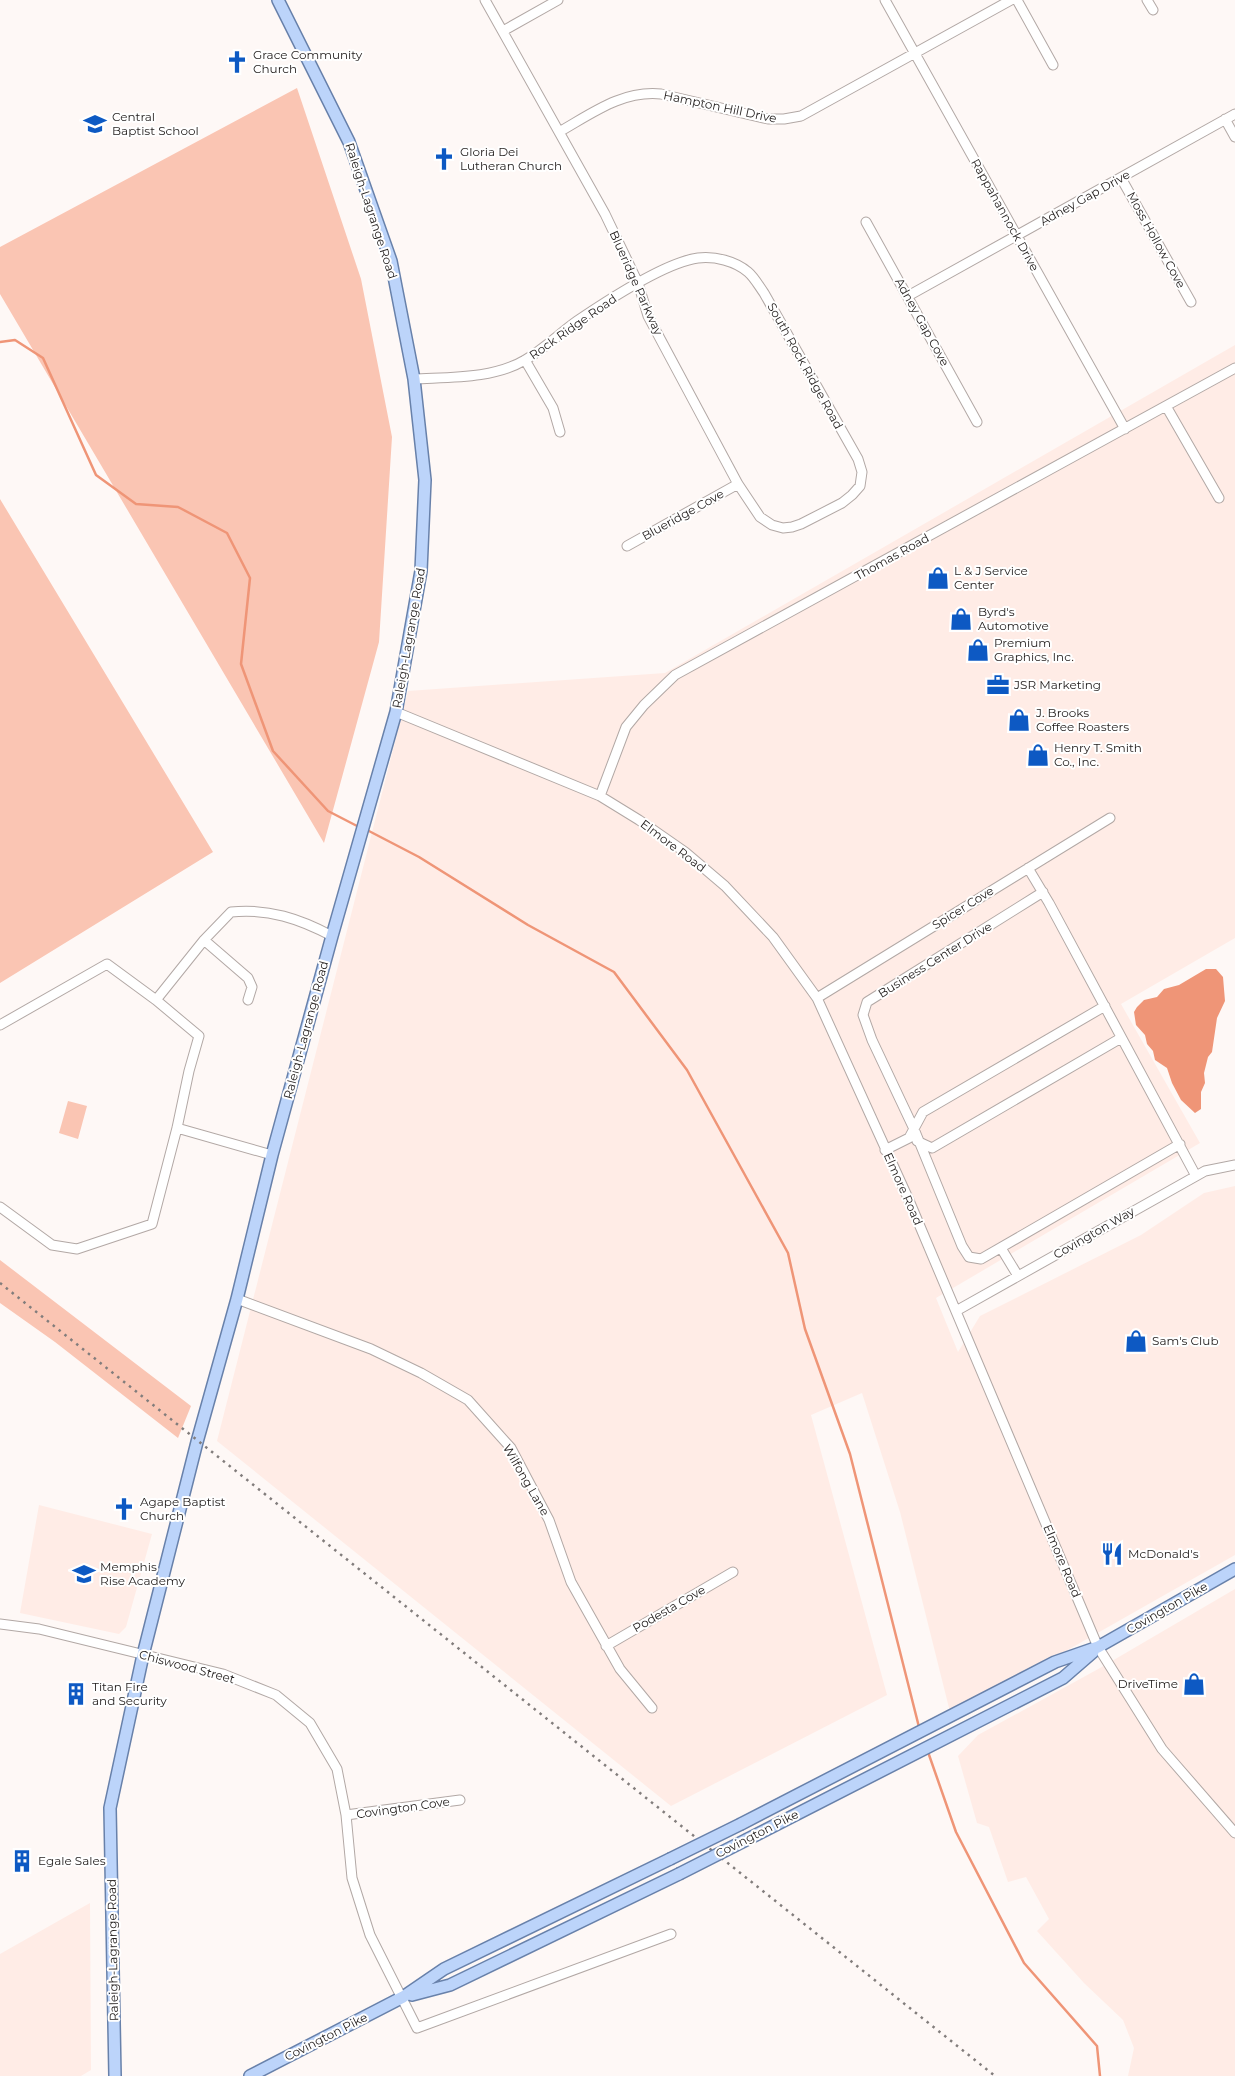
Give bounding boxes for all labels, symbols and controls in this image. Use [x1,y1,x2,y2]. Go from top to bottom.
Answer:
place label: Grace Community Church [253,47,363,76]
church icon: Grace Community Church [224,49,250,75]
street label: Hampton Hill Drive [662,87,778,126]
place label: Central Baptist School [112,109,199,138]
school or university icon: Central Baptist School [82,111,108,137]
street label: Raleigh-Lagrange Road [342,141,401,281]
place label: Gloria Dei Lutheran Church [460,144,562,173]
church icon: Gloria Dei Lutheran Church [431,146,457,172]
street label: Rappahannock Drive [968,156,1043,274]
street label: Adney Gap Drive [1037,167,1132,229]
street label: Moss Hollow Cove [1124,189,1189,291]
street label: Blueridge Parkway [607,228,666,338]
street label: Adney Gap Cove [892,275,953,368]
street label: Rock Ridge Road [526,291,619,362]
street label: South Rock Ridge Road [764,300,846,432]
street label: Blueridge Cove [639,486,726,543]
street label: Thomas Road [852,530,932,583]
place label: L & J Service Center [954,563,1028,592]
shop icon: L & J Service Center [925,565,951,591]
street label: Raleigh-Lagrange Road [389,567,428,709]
place label: Byrd's Automotive [978,604,1049,633]
shop icon: Byrd's Automotive [948,606,974,632]
place label: Premium Graphics, Inc. [994,635,1074,664]
shop icon: Premium Graphics, Inc. [965,637,991,663]
office icon: JSR Marketing [985,672,1011,698]
place label: JSR Marketing [1013,677,1101,692]
place label: J. Brooks Coffee Roasters [1035,705,1129,734]
shop icon: J. Brooks Coffee Roasters [1006,707,1032,733]
place label: Henry T. Smith Co., Inc. [1054,740,1142,769]
shop icon: Henry T. Smith Co., Inc. [1025,742,1051,768]
street label: Elmore Road [638,816,709,875]
street label: Spicer Cove [929,883,996,932]
street label: Business Center Drive [875,918,994,1001]
street label: Raleigh-Lagrange Road [280,959,331,1100]
street label: Elmore Road [881,1150,926,1227]
street label: Covington Way [1051,1203,1137,1262]
shop icon: Sam's Club [1123,1328,1149,1354]
place label: Sam's Club [1152,1333,1219,1348]
street label: Wilfong Lane [500,1441,553,1518]
place label: Agape Baptist Church [140,1494,226,1523]
church icon: Agape Baptist Church [111,1496,137,1522]
street label: Elmore Road [1040,1522,1085,1600]
restaurant icon: McDonald's [1099,1541,1125,1567]
place label: McDonald's [1128,1546,1199,1561]
place label: Memphis Rise Academy [100,1559,185,1588]
school or university icon: Memphis Rise Academy [71,1561,97,1587]
street label: Covington Pike [1124,1578,1210,1637]
street label: Podesta Cove [630,1582,708,1635]
street label: Chiswood Street [138,1647,237,1687]
shop icon: DriveTime [1181,1671,1207,1697]
place label: DriveTime [1118,1676,1178,1691]
place label: Titan Fire and Security [92,1679,167,1708]
building icon: Titan Fire and Security [63,1681,89,1707]
street label: Covington Cove [355,1794,451,1821]
street label: Covington Pike [713,1806,801,1861]
building icon: Egale Sales [9,1848,35,1874]
place label: Egale Sales [38,1853,106,1868]
street label: Raleigh-Lagrange Road [104,1879,121,2021]
street label: Covington Pike [282,2009,370,2064]

